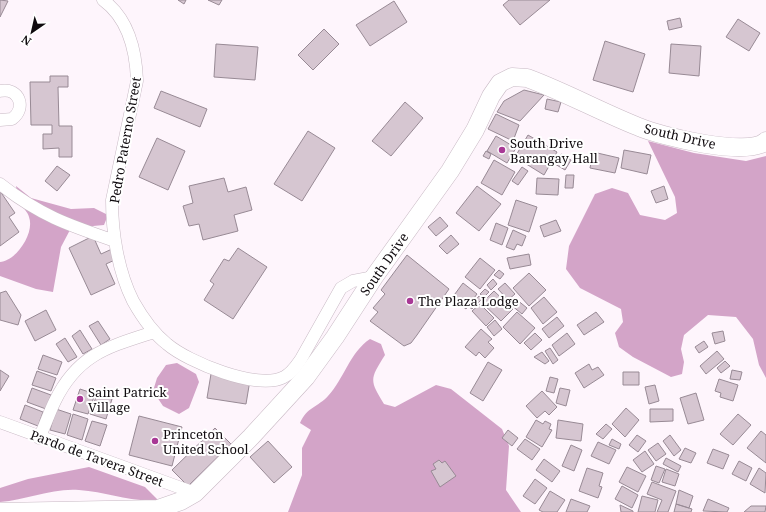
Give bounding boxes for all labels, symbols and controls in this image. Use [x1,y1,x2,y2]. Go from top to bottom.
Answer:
north arrow [12,12,52,52]
text: N [18,32,34,49]
street label: Pedro Paterno Street [105,75,145,205]
street label: South Drive [642,119,718,153]
place label: South Drive Barangay Hall [510,134,598,167]
marker: South Drive Barangay Hall [497,145,507,155]
street label: South Drive [356,229,412,299]
place label: The Plaza Lodge [418,292,519,310]
marker: The Plaza Lodge [405,296,415,306]
place label: Saint Patrick Village [88,383,167,416]
marker: Saint Patrick Village [75,394,85,404]
street label: Pardo de Tavera Street [28,425,167,491]
place label: Princeton United School [163,425,249,458]
marker: Princeton United School [150,436,160,446]

